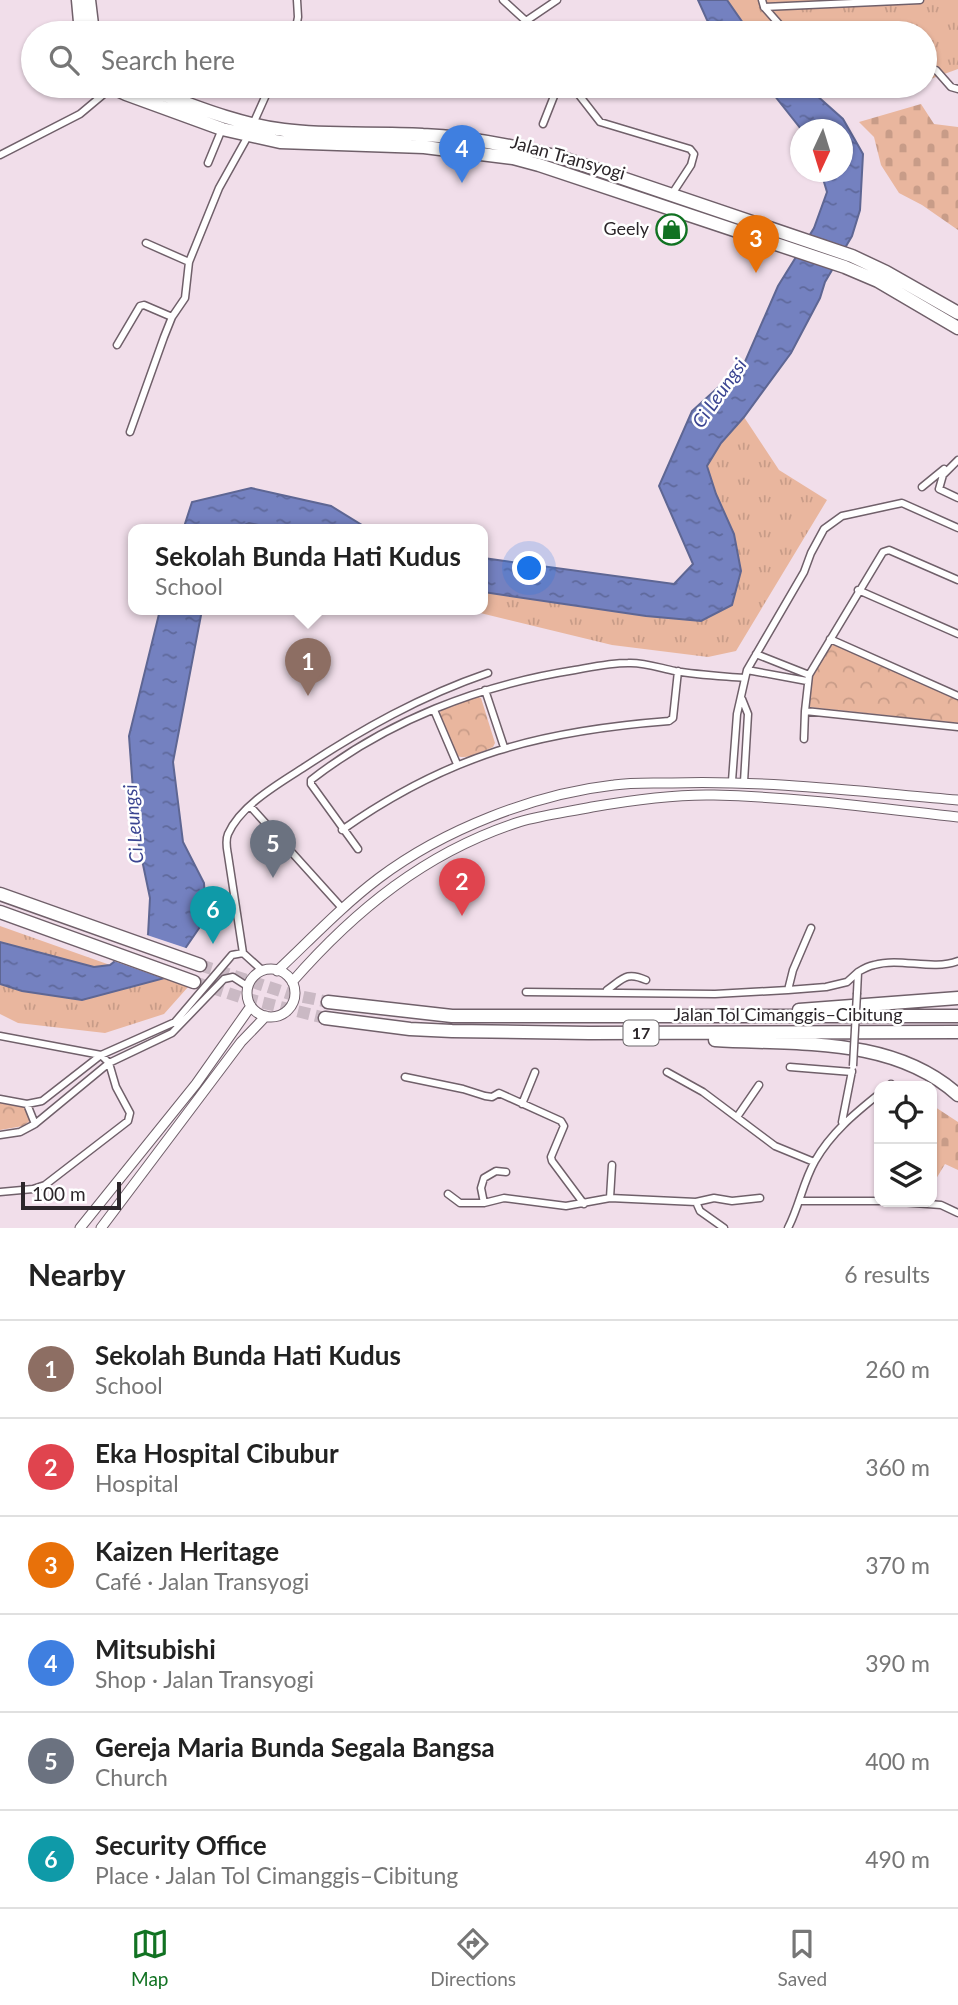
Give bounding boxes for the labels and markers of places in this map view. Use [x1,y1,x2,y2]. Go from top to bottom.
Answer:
pin: 4 [439,125,485,183]
shop icon: Geely [655,212,689,246]
pin: 3 [733,215,779,273]
place label: Geely [603,217,650,239]
pin: 1 [285,638,331,696]
pin: 5 [250,820,296,878]
pin: 2 [439,858,485,916]
pin: 6 [190,886,236,944]

